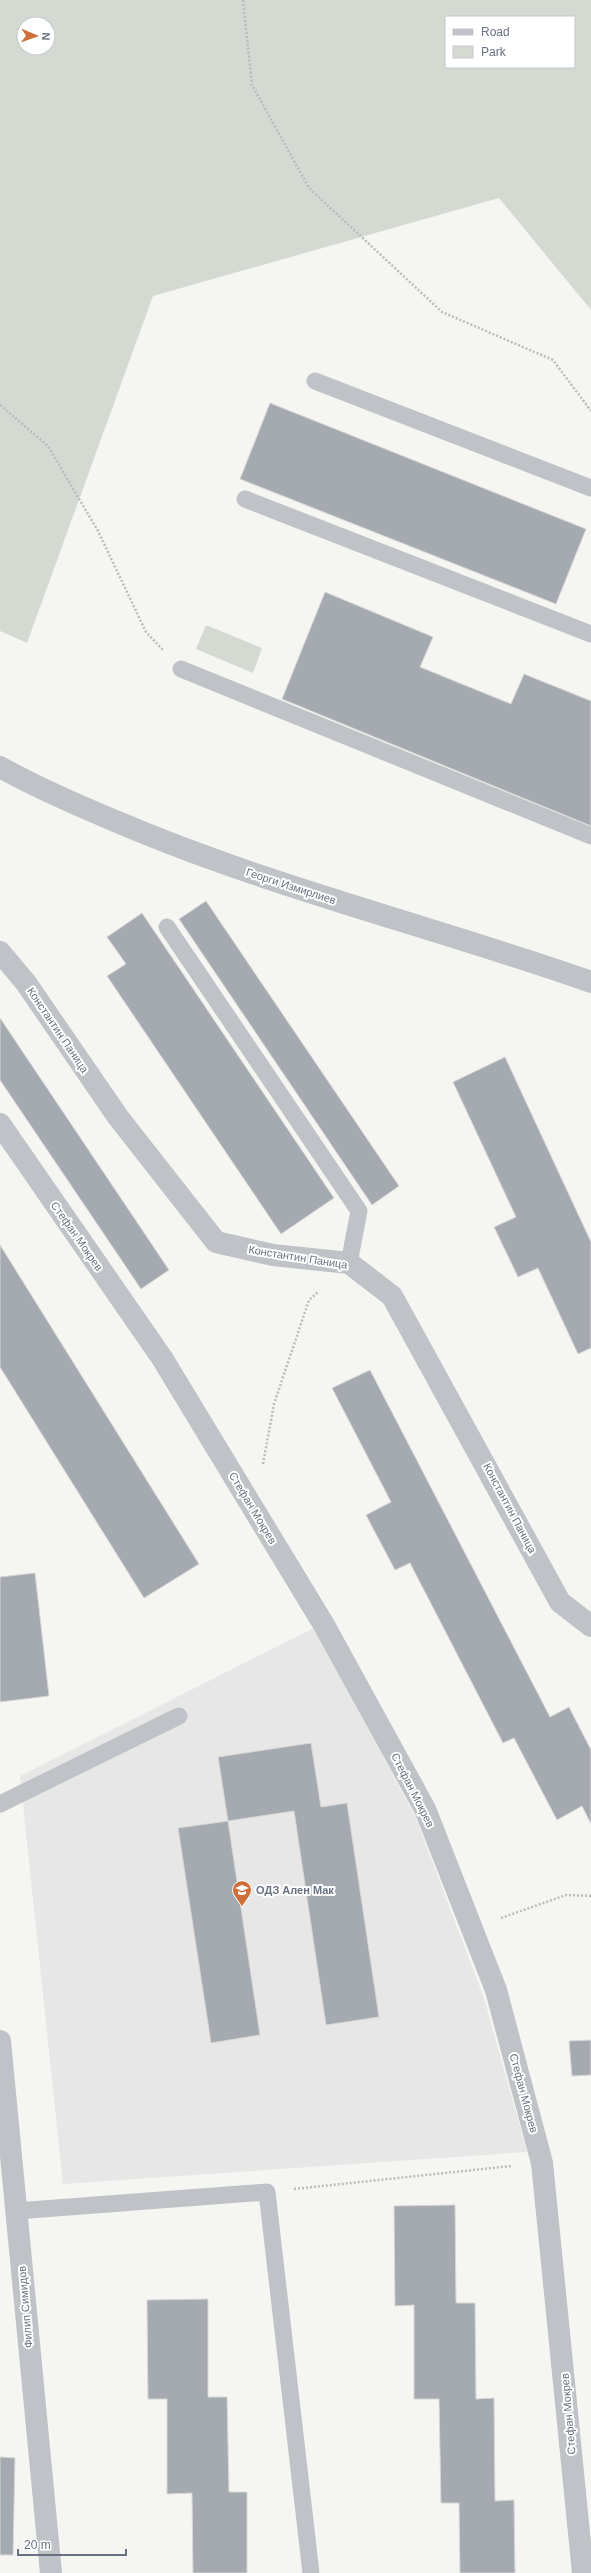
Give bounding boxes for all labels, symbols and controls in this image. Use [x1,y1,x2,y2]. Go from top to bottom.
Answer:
north arrow [16,16,56,56]
legend [445,16,575,68]
text: Road [481,25,510,39]
text: N [40,32,52,41]
text: Park [481,45,507,59]
street label: Георги Измирлиев [245,866,338,906]
street label: Константин Паница [25,985,91,1076]
street label: Стефан Мокрев [49,1199,105,1273]
street label: Константин Паница [248,1243,349,1271]
street label: Константин Паница [481,1461,539,1556]
street label: Стефан Мокрев [227,1470,279,1546]
street label: Стефан Мокрев [389,1751,437,1829]
school or university icon: ОДЗ Ален Мак [231,1879,253,1907]
place label: ОДЗ Ален Мак [256,1884,334,1896]
street label: Стефан Мокрев [508,2052,540,2134]
street label: Филип Симидов [15,2265,35,2348]
street label: Стефан Мокрев [558,2373,578,2455]
scale bar [18,2531,126,2557]
text: 20 m [24,2538,51,2552]

